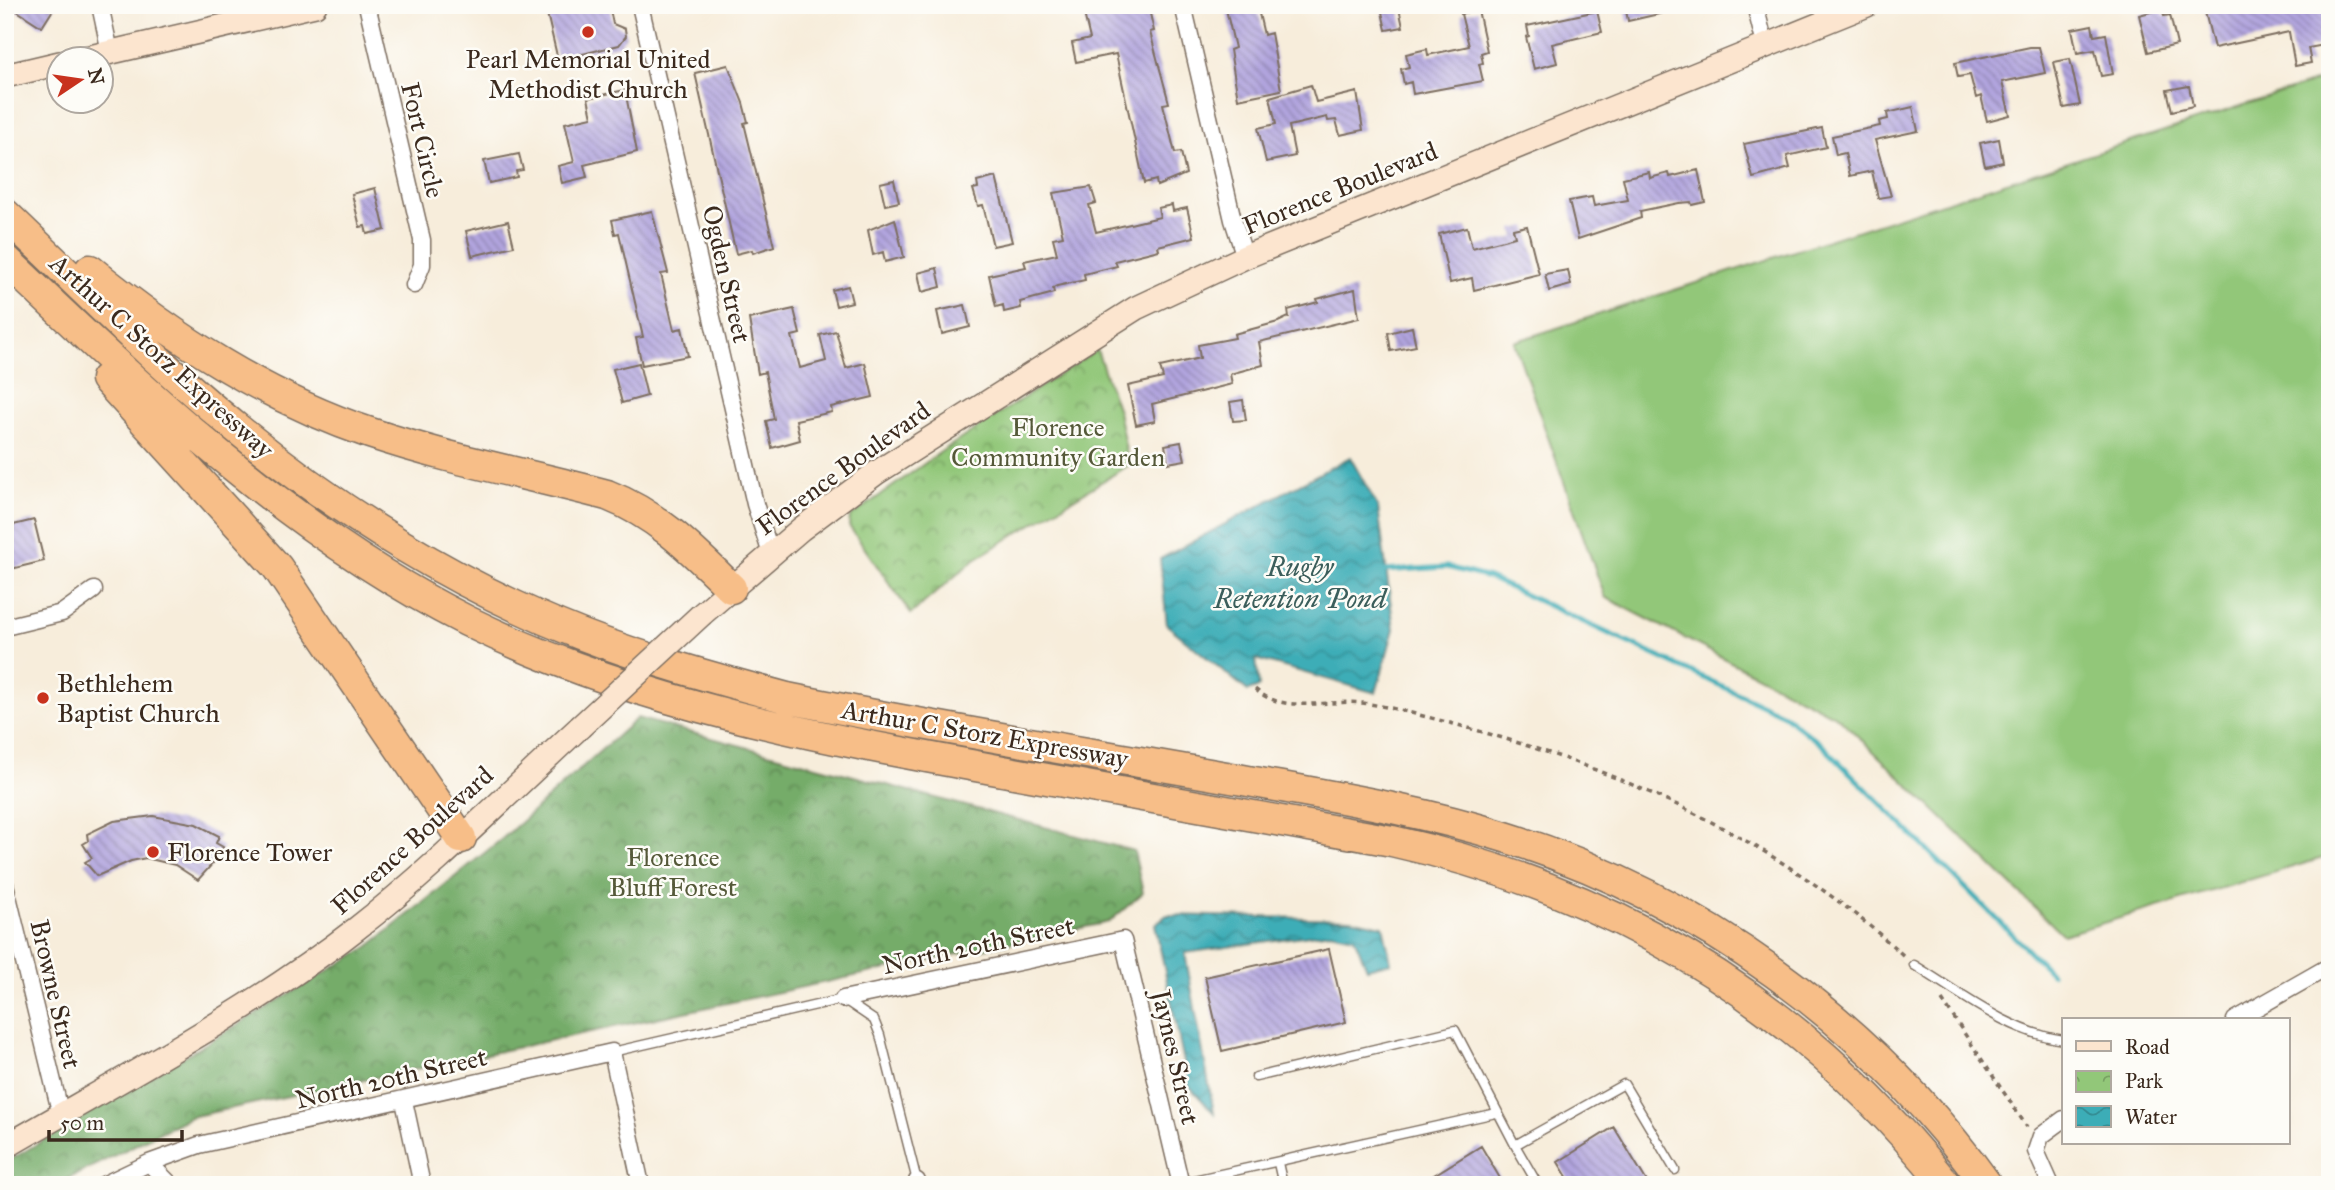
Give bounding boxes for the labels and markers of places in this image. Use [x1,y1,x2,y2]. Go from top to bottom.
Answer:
marker: Pearl Memorial United Methodist Church [580,24,596,40]
place label: Pearl Memorial United Methodist Church [465,43,711,105]
place label: Bethlehem Baptist Church [57,667,220,729]
marker: Bethlehem Baptist Church [35,690,51,706]
place label: Florence Tower [167,836,332,868]
marker: Florence Tower [145,844,161,860]

